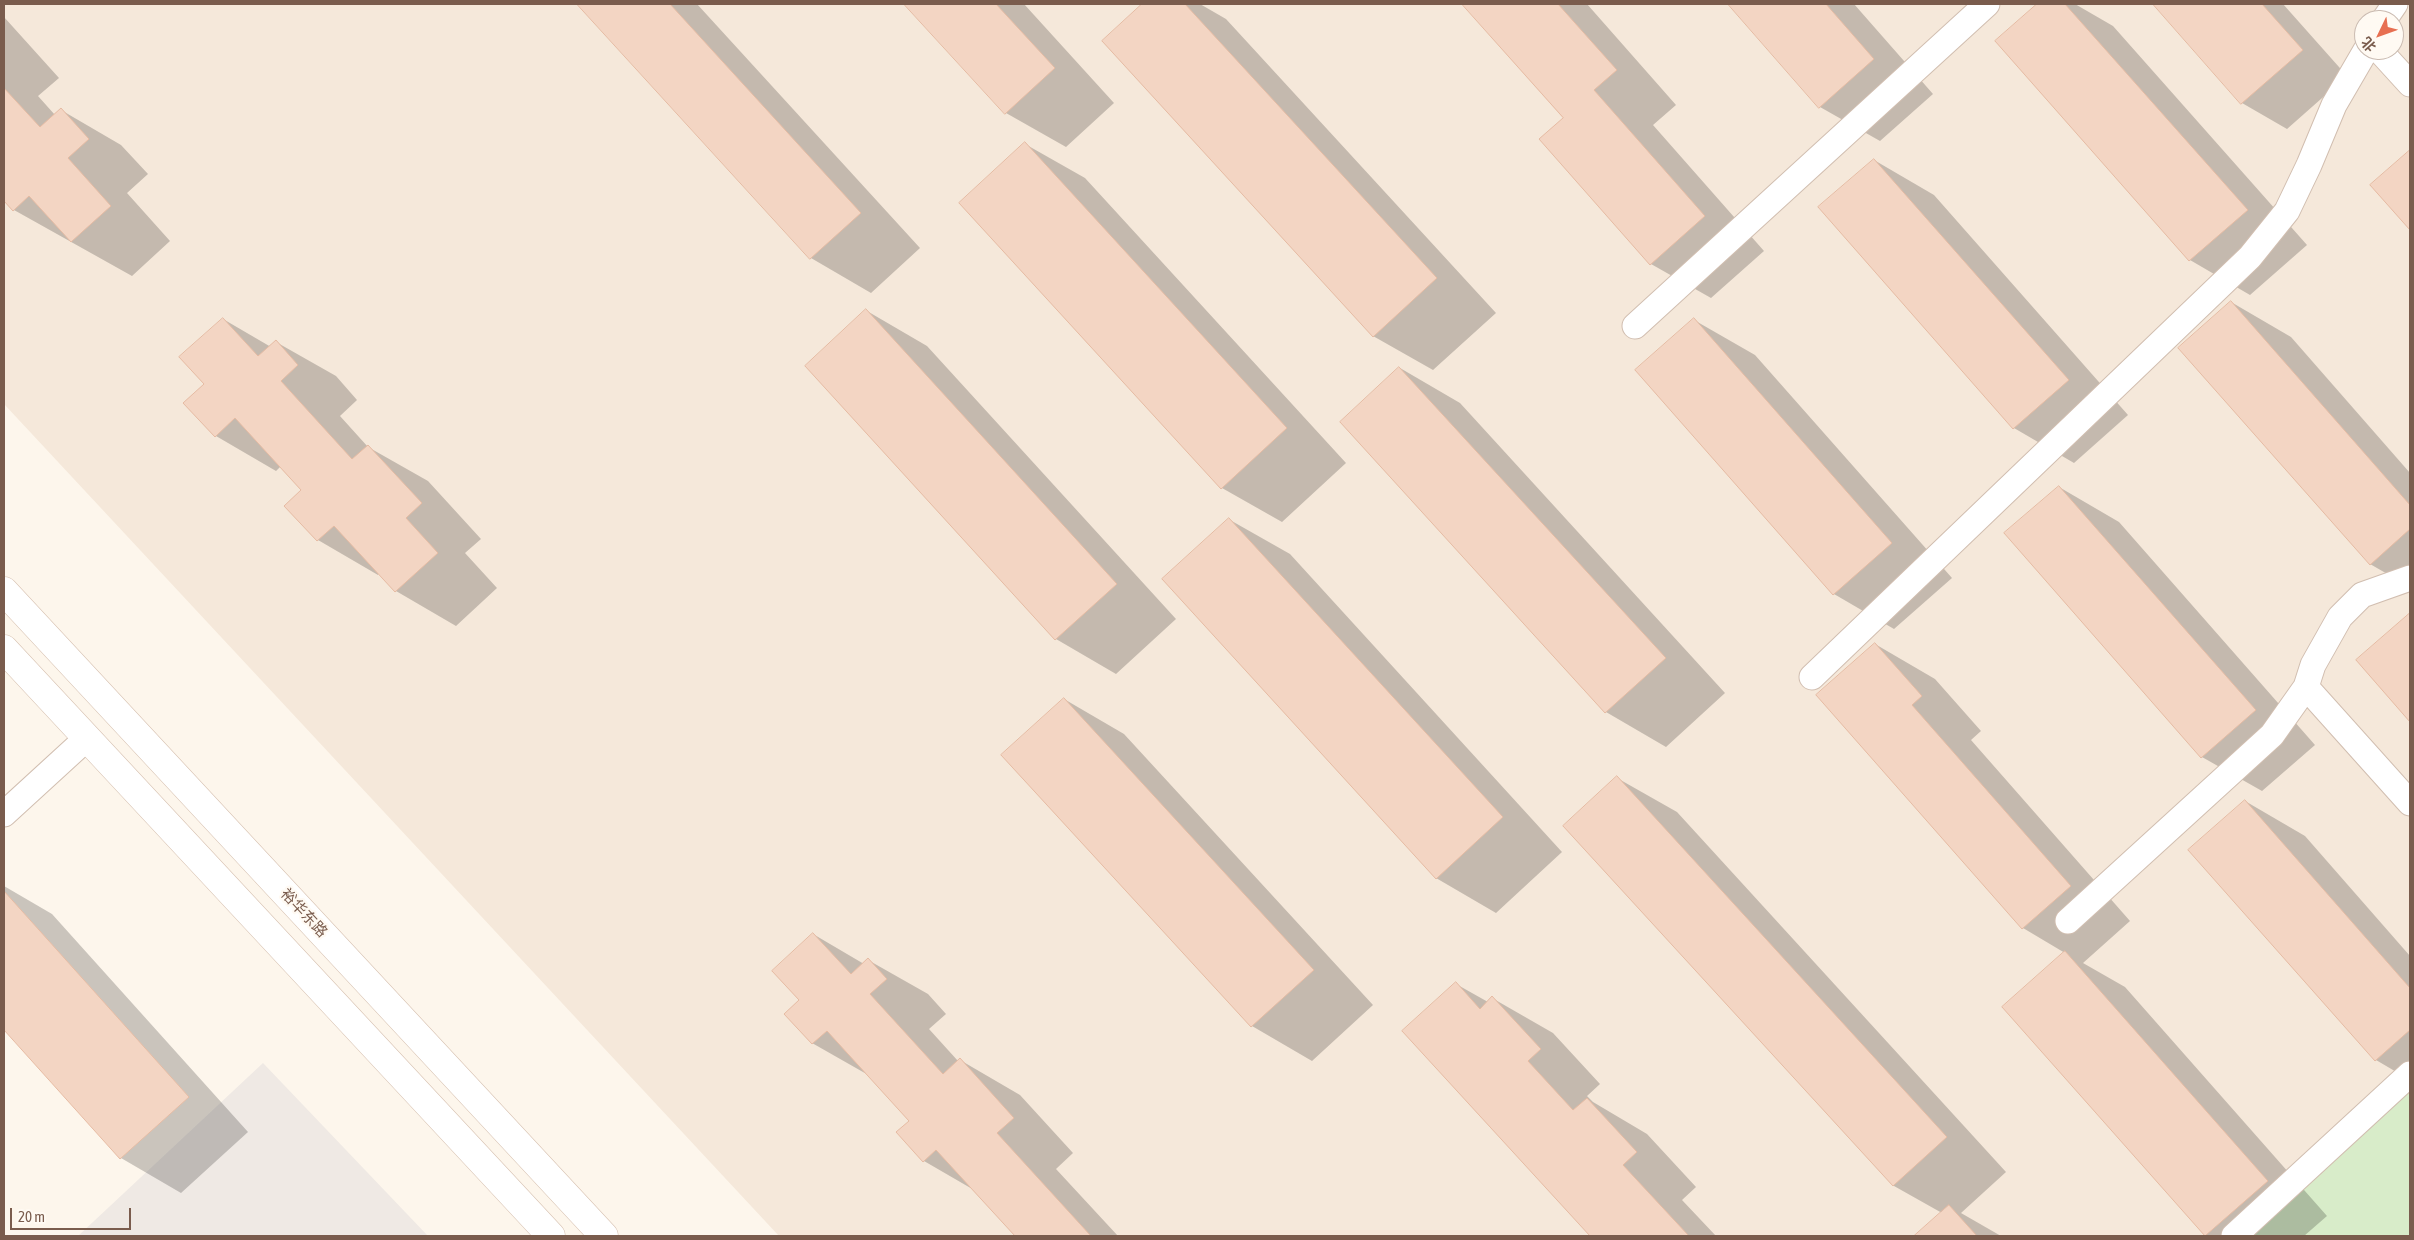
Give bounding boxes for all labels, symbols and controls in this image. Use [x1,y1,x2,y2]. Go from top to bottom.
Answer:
north arrow [2354,10,2404,60]
text: 北 [2358,34,2379,55]
street label: 裕华东路 [277,885,331,941]
scale bar [12,1198,134,1230]
text: 20 m [18,1208,45,1225]

